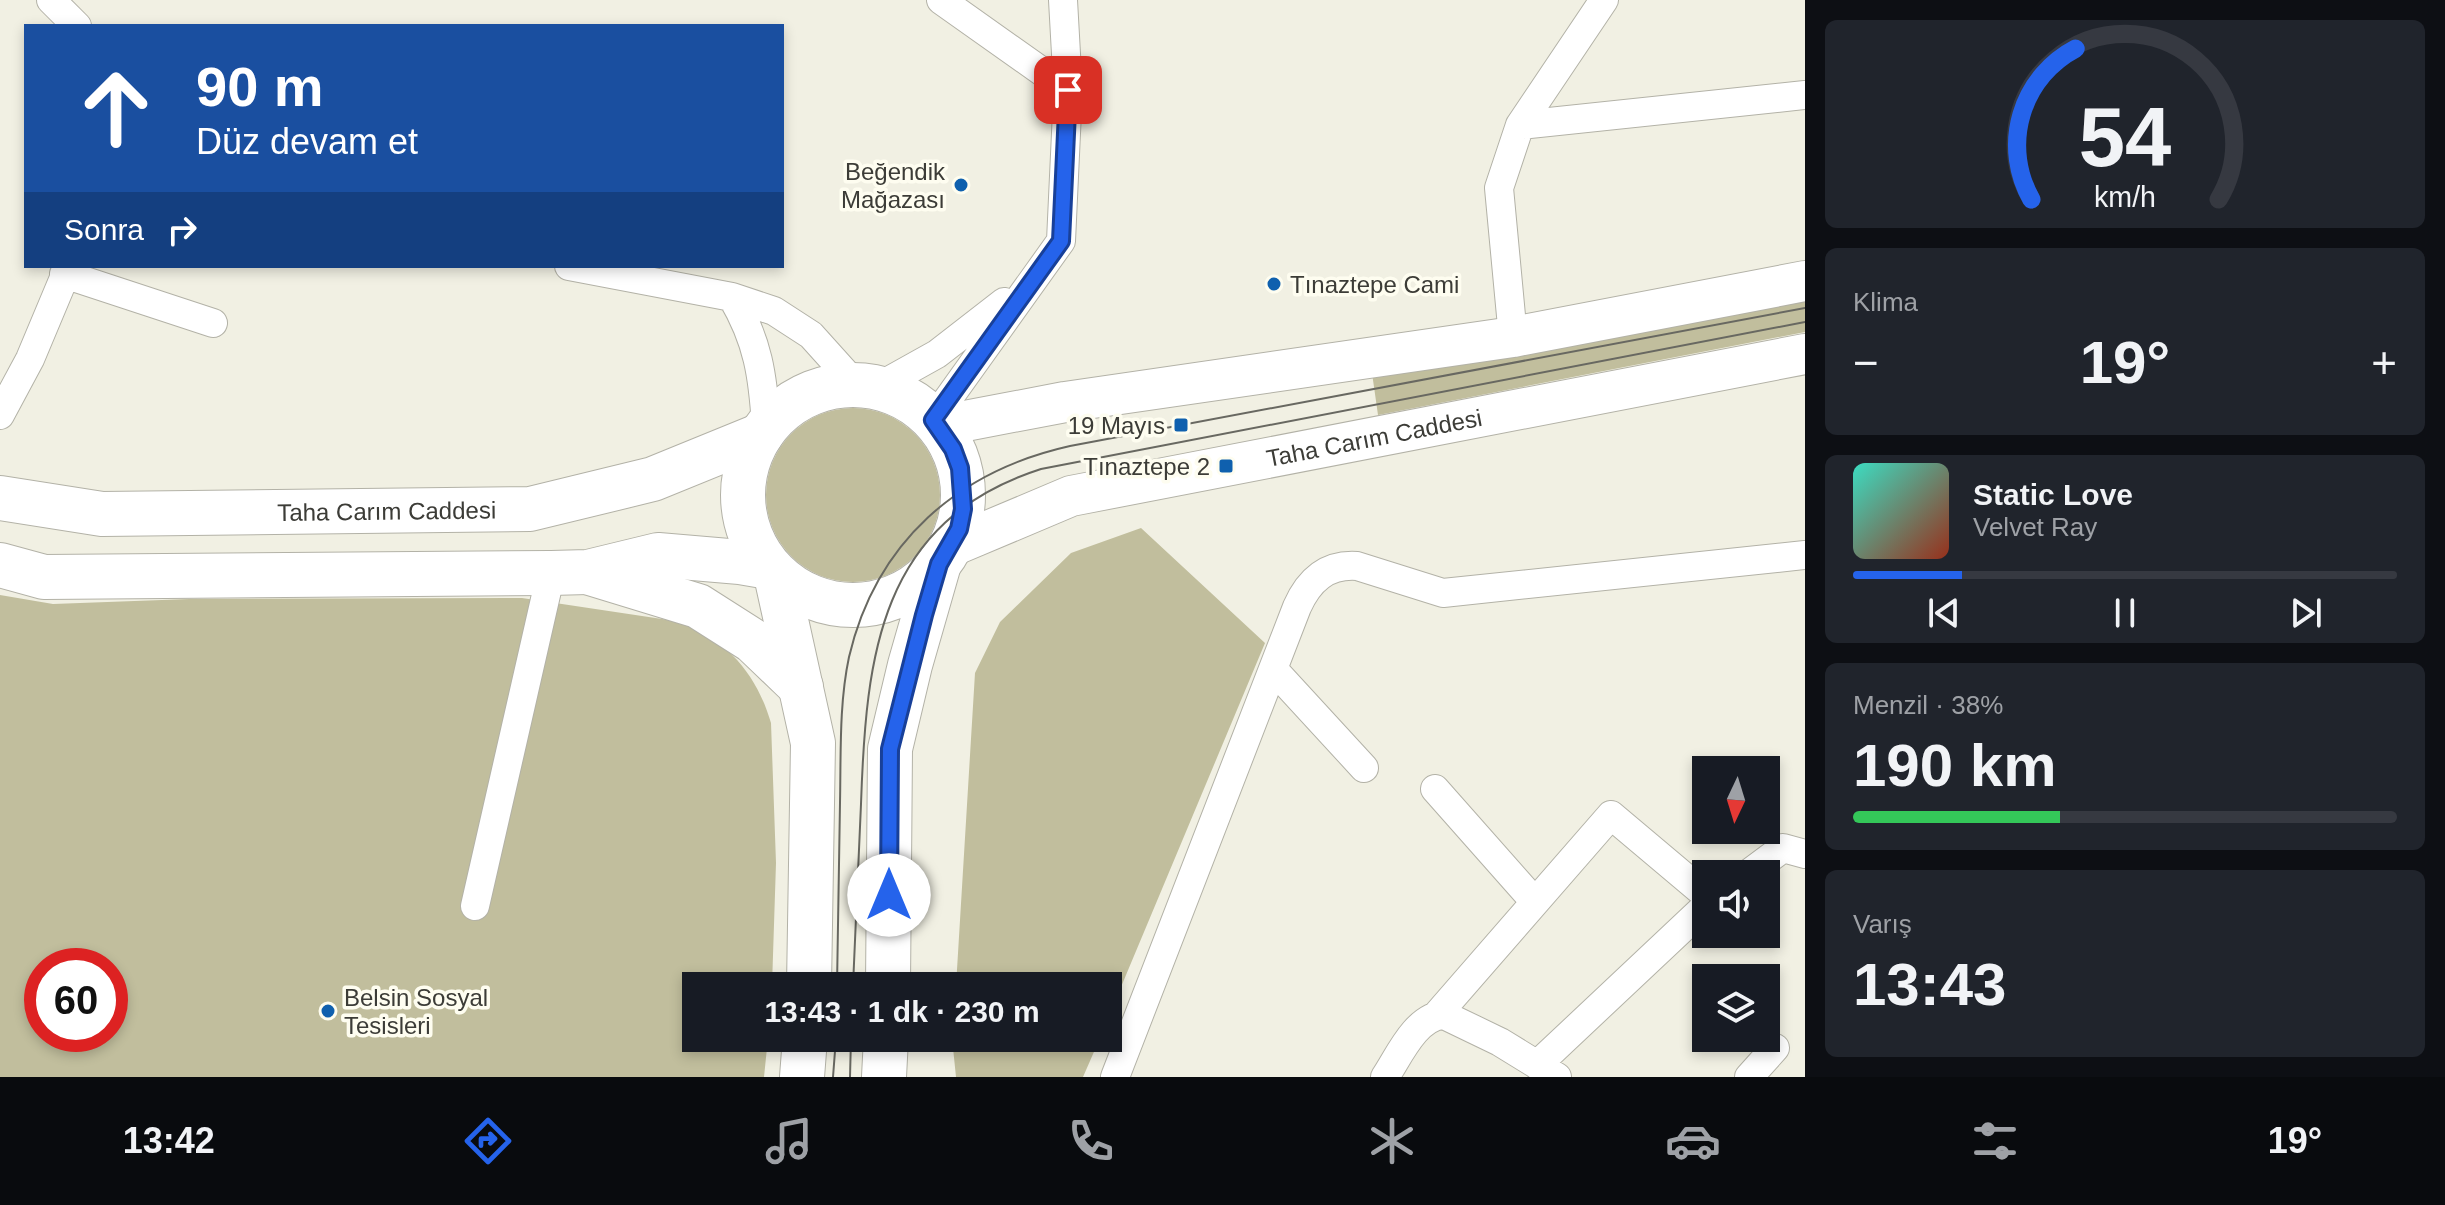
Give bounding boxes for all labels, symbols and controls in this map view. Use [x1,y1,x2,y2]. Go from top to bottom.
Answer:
text: 90 m [196,55,324,118]
icon: ahead [64,56,168,160]
pin [1034,56,1102,124]
icon: arrive [1046,68,1090,112]
text: 54 [2079,91,2171,184]
text: Düz devam et [196,121,418,162]
place label: Beğendik Mağazası [841,158,946,213]
marker: Beğendik Mağazası [952,176,970,194]
text: km/h [2094,181,2156,213]
icon: right [160,208,204,252]
text: Sonra [64,213,144,246]
place label: Tınaztepe Cami [1290,271,1459,298]
marker: Tınaztepe Cami [1265,275,1283,293]
text: Klima [1853,287,1918,317]
text: 19° [2080,329,2170,396]
text: − [1853,338,1879,387]
text: + [2371,338,2397,387]
street label: Taha Carım Caddesi [1264,403,1484,471]
place label: 19 Mayıs [1068,412,1165,439]
marker: 19 Mayıs [1172,416,1190,434]
place label: Tınaztepe 2 [1083,453,1210,480]
marker: Tınaztepe 2 [1217,457,1235,475]
text: Static Love [1973,478,2133,511]
street label: Taha Carım Caddesi [277,496,496,525]
text: Velvet Ray [1973,512,2097,542]
icon: previous [1922,591,1966,635]
icon: pause [2103,591,2147,635]
icon: next [2284,591,2328,635]
text: Menzil · 38% [1853,690,2003,720]
text: 190 km [1853,732,2057,799]
north arrow [1692,756,1780,844]
map controls [1692,756,1780,1052]
position arrow [847,853,931,937]
button: sound [1692,860,1780,948]
text: Varış [1853,909,1912,939]
speed limit sign: 60 [24,948,128,1052]
text: 13:43 [1853,951,2006,1018]
button: layers [1692,964,1780,1052]
place label: Belsin Sosyal Tesisleri [344,984,488,1039]
text: 13:43 · 1 dk · 230 m [764,995,1040,1028]
marker: Belsin Sosyal Tesisleri [319,1002,337,1020]
icon: directions [460,1113,516,1169]
icon: music [761,1113,817,1169]
icon: phone [1063,1113,1119,1169]
icon: climate [1364,1113,1420,1169]
icon: car [1665,1113,1721,1169]
icon: filters [1967,1113,2023,1169]
text: 13:42 [123,1120,215,1161]
text: 19° [2268,1120,2322,1161]

